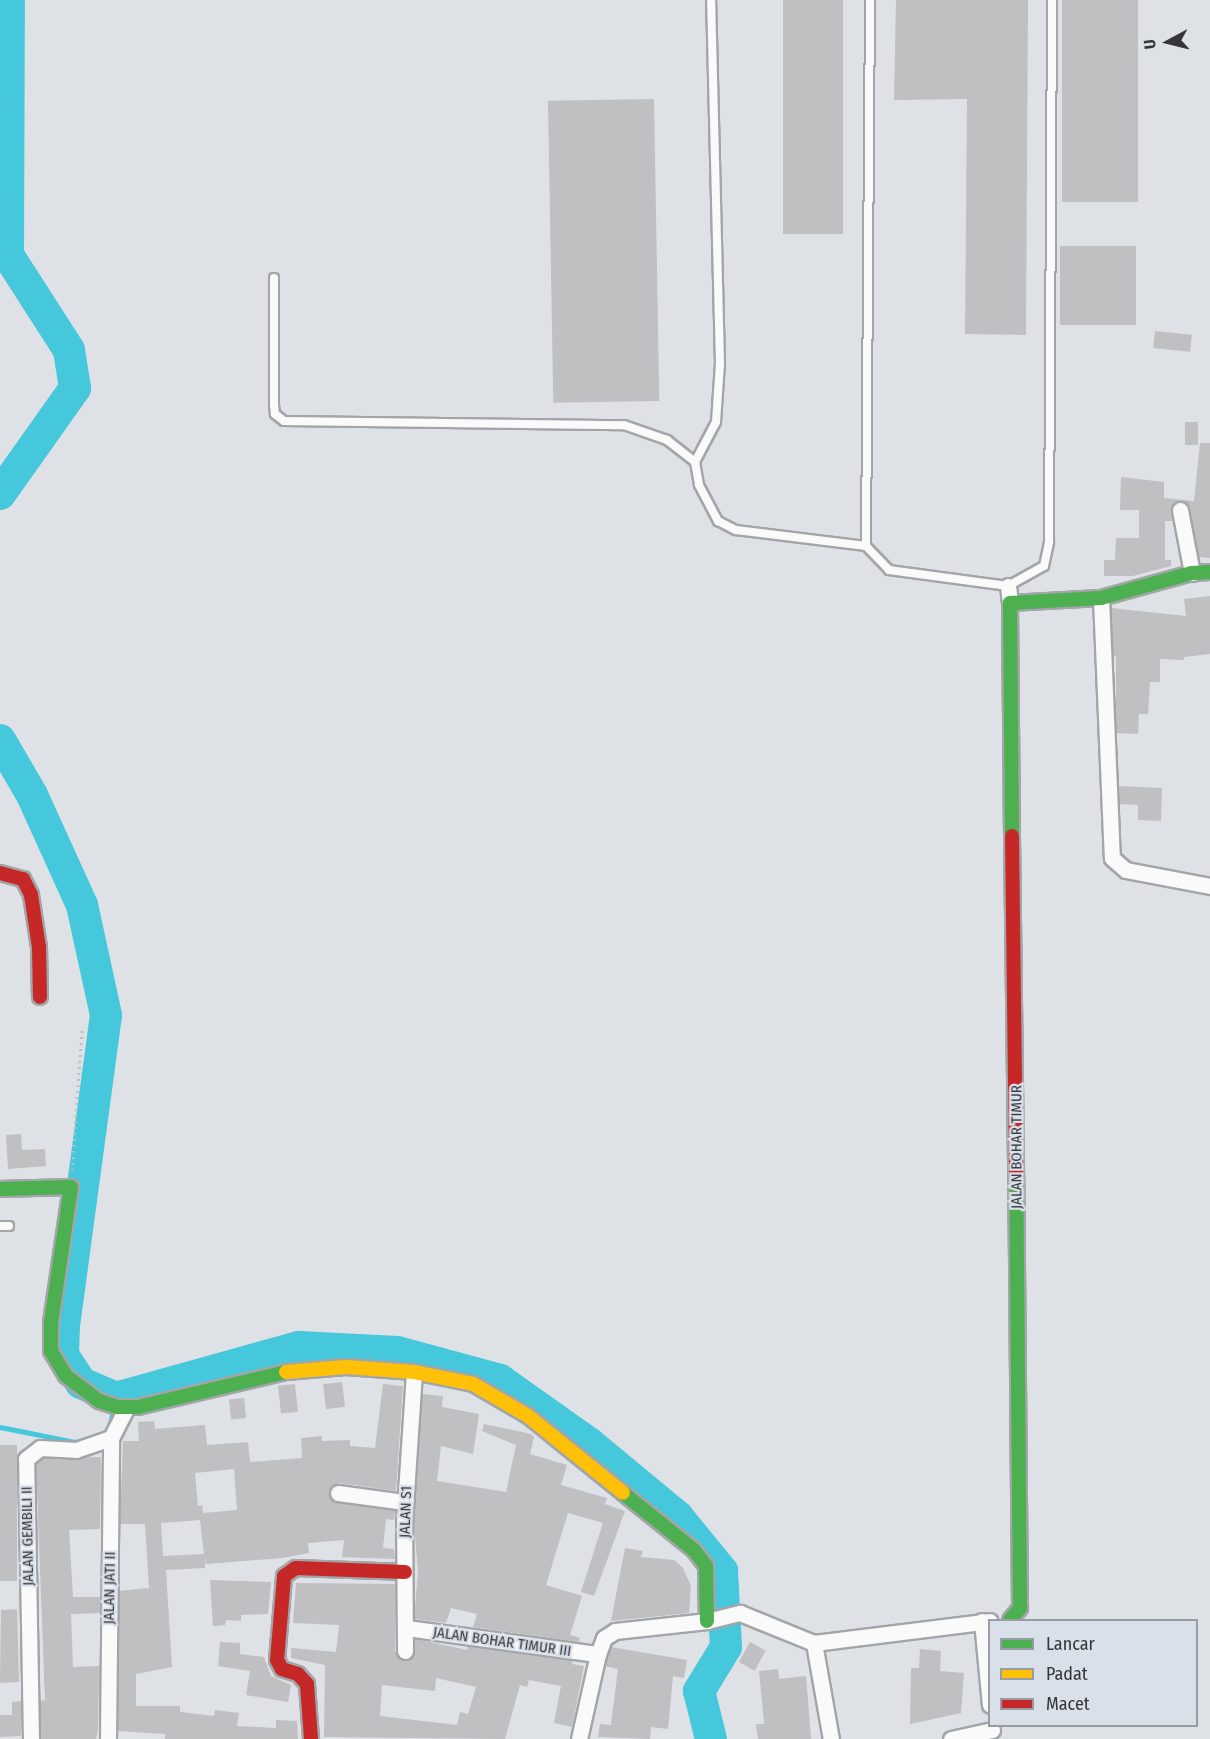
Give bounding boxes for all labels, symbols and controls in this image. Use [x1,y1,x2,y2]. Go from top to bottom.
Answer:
north arrow [1138,12,1198,72]
text: U [1140,38,1160,50]
street label: JALAN BOHAR TIMUR [1008,1085,1026,1209]
street label: JALAN GEMBILI II [18,1486,38,1586]
street label: JALAN S1 [396,1486,416,1538]
street label: JALAN JATI II [100,1552,120,1624]
legend [988,1619,1198,1727]
street label: JALAN BOHAR TIMUR III [432,1623,572,1661]
text: Lancar [1046,1633,1095,1655]
text: Padat [1046,1663,1088,1685]
text: Macet [1046,1693,1090,1715]

